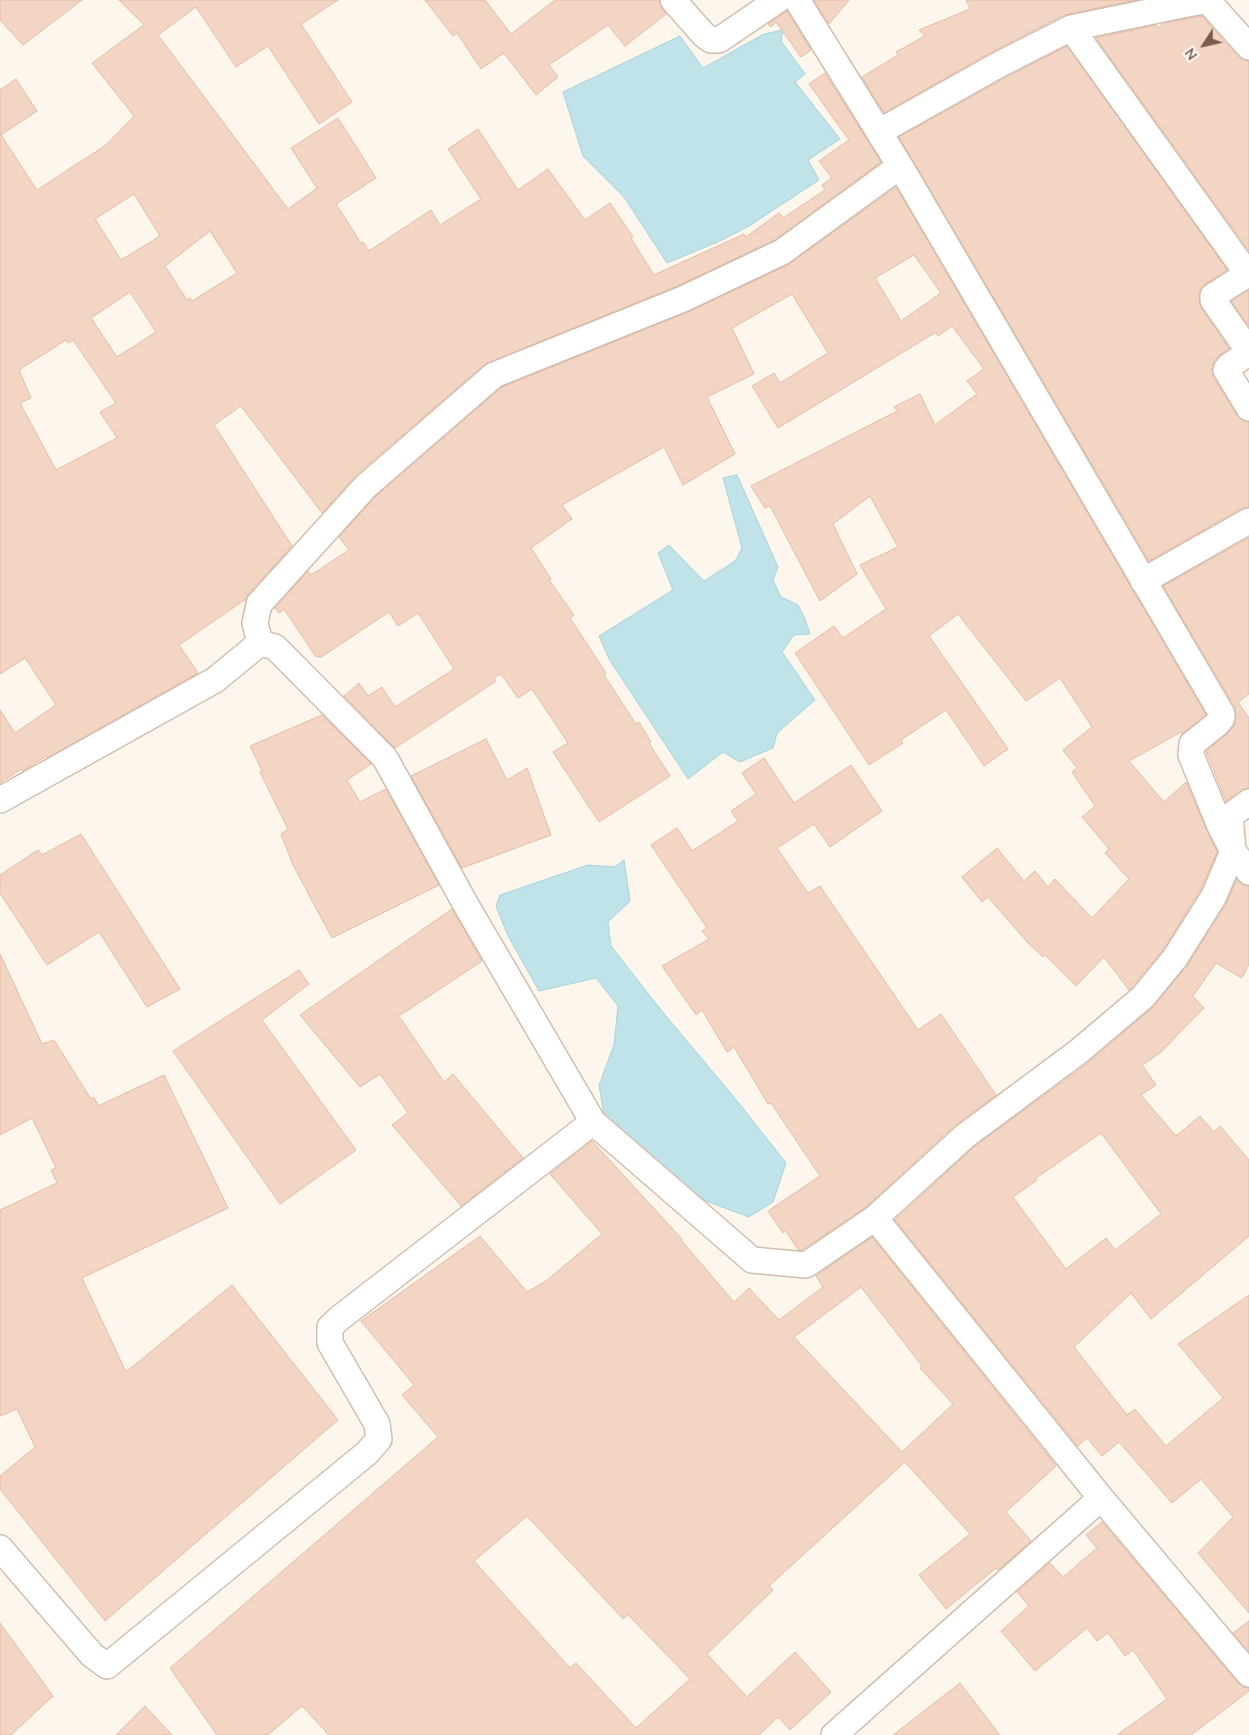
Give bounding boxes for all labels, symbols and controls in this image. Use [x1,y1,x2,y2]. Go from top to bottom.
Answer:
north arrow [1179,20,1229,70]
text: N [1181,44,1202,64]

